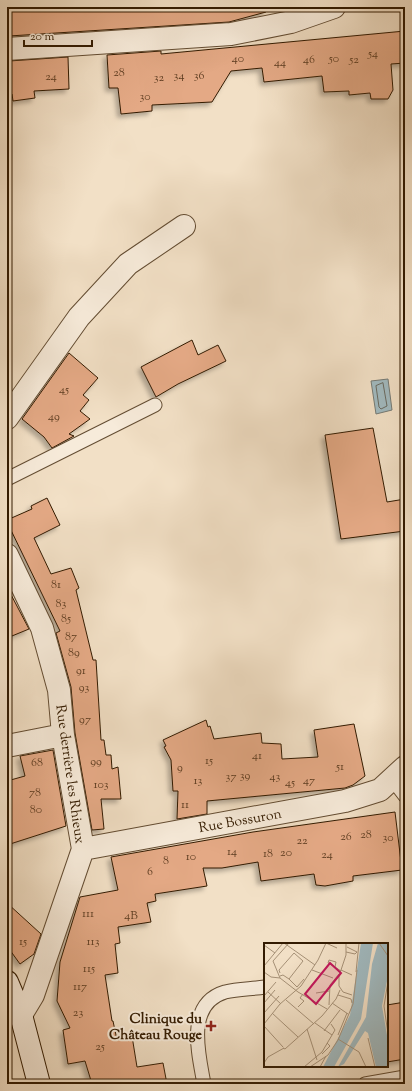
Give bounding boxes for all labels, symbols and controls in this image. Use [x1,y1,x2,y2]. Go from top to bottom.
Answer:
scale bar [24,22,92,48]
text: 20 m [30,28,55,46]
house number: 54 [367,45,378,63]
house number: 40 [232,50,244,68]
house number: 50 [328,50,339,68]
house number: 46 [303,51,315,69]
house number: 52 [348,51,359,69]
house number: 44 [274,54,286,72]
house number: 28 [113,64,125,82]
house number: 34 [174,67,184,85]
house number: 36 [194,67,204,85]
house number: 24 [45,68,57,86]
house number: 32 [154,69,165,87]
house number: 30 [139,88,151,106]
house number: 45 [59,381,69,399]
house number: 49 [48,408,60,426]
house number: 81 [51,576,61,594]
house number: 83 [56,595,67,613]
house number: 85 [61,610,71,628]
house number: 87 [65,628,77,646]
house number: 89 [68,644,80,662]
house number: 91 [76,662,86,680]
house number: 93 [79,679,89,697]
street label: Rue derrière les Rhieux [49,703,89,846]
house number: 97 [79,711,91,729]
house number: 41 [252,747,262,765]
house number: 15 [205,752,213,770]
house number: 99 [90,753,102,771]
house number: 68 [31,754,43,772]
house number: 51 [335,758,344,776]
house number: 9 [177,759,183,777]
house number: 39 [240,767,250,785]
house number: 37 [226,768,236,786]
house number: 43 [270,768,281,786]
house number: 13 [194,772,203,790]
house number: 47 [303,772,315,790]
house number: 45 [285,774,295,792]
house number: 103 [93,776,109,794]
house number: 78 [29,784,41,802]
house number: 11 [181,796,189,814]
house number: 80 [30,801,42,819]
street label: Rue Bossuron [197,805,283,839]
house number: 28 [360,826,372,844]
house number: 26 [340,828,352,846]
house number: 30 [382,829,394,847]
house number: 22 [296,832,308,850]
house number: 14 [227,843,237,861]
house number: 20 [280,844,292,862]
house number: 18 [263,845,273,863]
house number: 24 [321,846,333,864]
house number: 10 [186,848,196,866]
house number: 8 [163,852,169,870]
house number: 6 [147,863,153,881]
house number: 111 [82,905,94,923]
house number: 4B [124,907,138,925]
house number: 15 [19,933,27,951]
house number: 113 [86,933,100,951]
inset map [264,943,388,1067]
house number: 115 [83,960,95,978]
house number: 117 [73,978,87,996]
house number: 23 [73,1004,83,1022]
place label: Clinique du Château Rouge [109,1010,203,1046]
marker: Clinique du Château Rouge [205,1020,217,1032]
house number: 25 [95,1038,105,1056]

